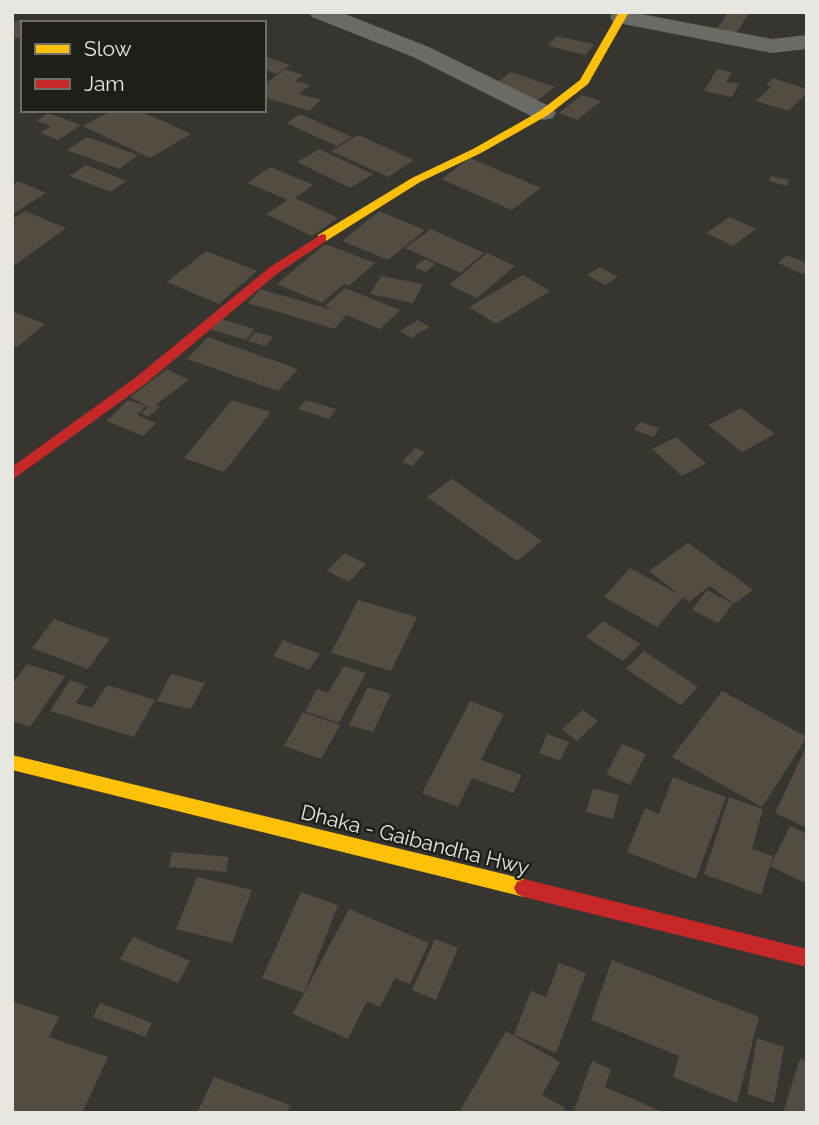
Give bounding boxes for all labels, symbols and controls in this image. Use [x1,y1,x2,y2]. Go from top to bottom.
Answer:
legend [21,21,266,112]
text: Slow [84,36,132,61]
text: Jam [84,71,125,96]
street label: Dhaka - Gaibandha Hwy [298,799,532,880]

